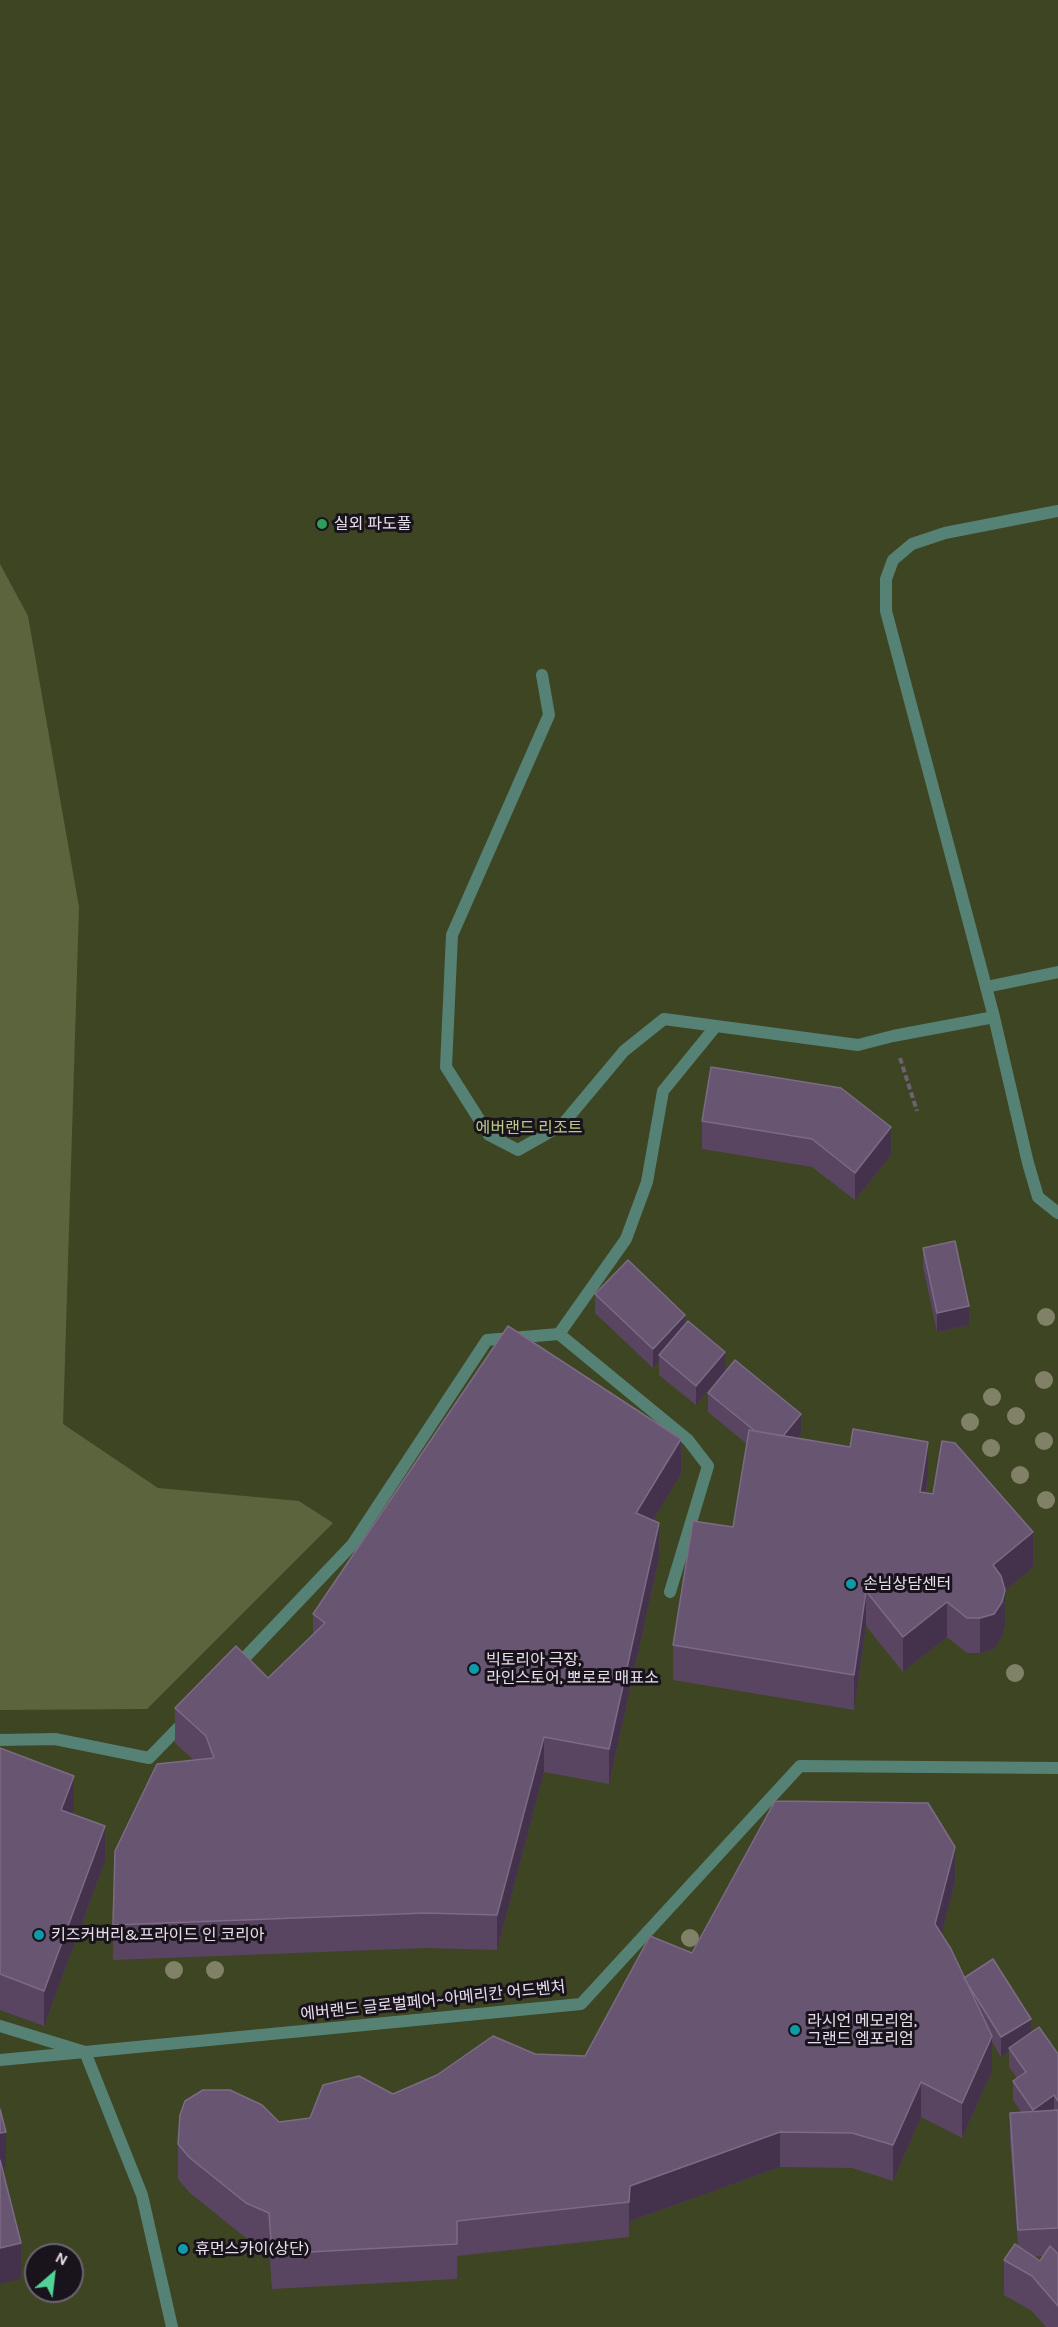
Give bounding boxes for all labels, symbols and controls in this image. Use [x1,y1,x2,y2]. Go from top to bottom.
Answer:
place label: 실외 파도풀 [334,514,411,534]
marker: 실외 파도풀 [315,517,329,531]
park label: 에버랜드 리조트 [476,1118,582,1138]
place label: 손님상담센터 [863,1574,951,1594]
marker: 손님상담센터 [844,1577,858,1591]
place label: 빅토리아 극장, 라인스토어, 뽀로로 매표소 [486,1650,659,1688]
marker: 빅토리아 극장, 라인스토어, 뽀로로 매표소 [467,1662,481,1676]
place label: 키즈커버리&프라이드 인 코리아 [51,1925,265,1945]
marker: 키즈커버리&프라이드 인 코리아 [32,1928,46,1942]
street label: 에버랜드 글로벌페어~아메리칸 어드벤처 [300,1978,566,2024]
place label: 라시언 메모리엄, 그랜드 엠포리엄 [807,2011,917,2049]
marker: 라시언 메모리엄, 그랜드 엠포리엄 [788,2023,802,2037]
place label: 휴먼스카이(상단) [195,2239,309,2259]
marker: 휴먼스카이(상단) [176,2242,190,2256]
north arrow [24,2243,84,2303]
text: N [52,2247,71,2270]

